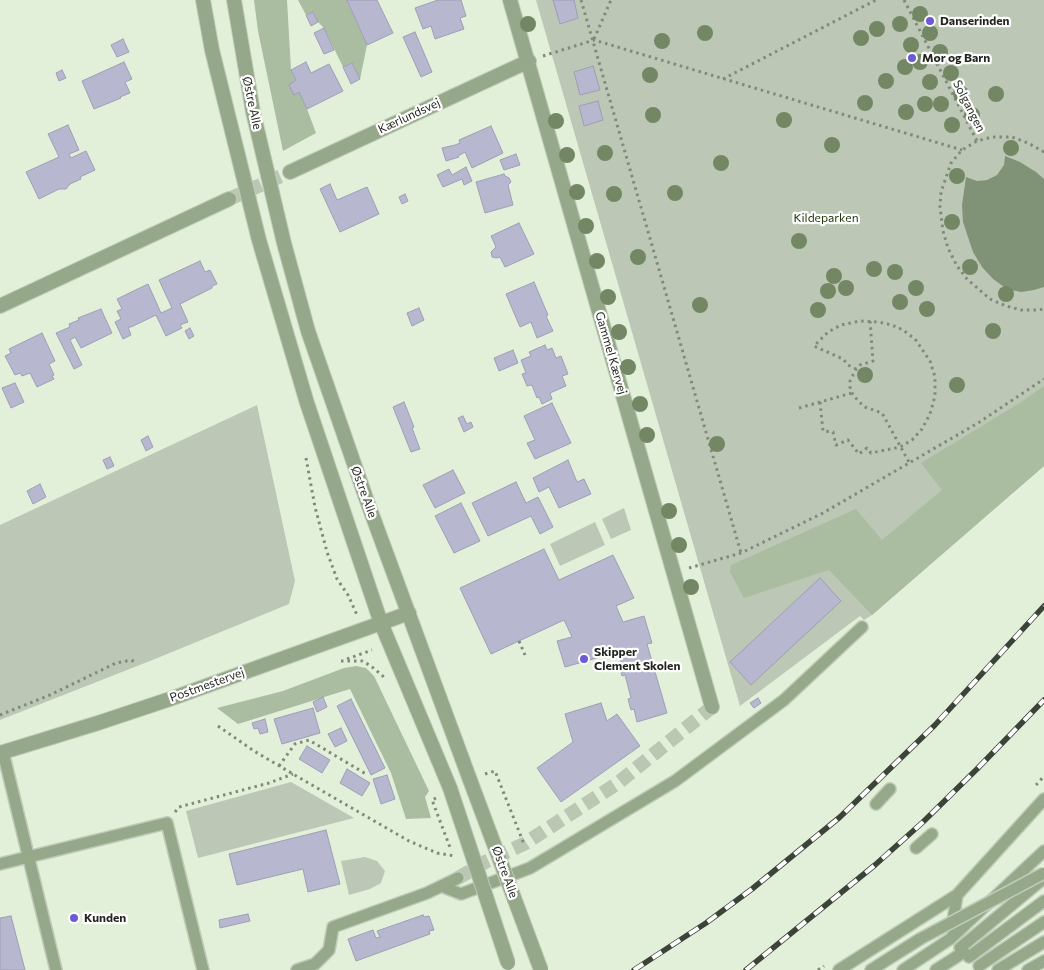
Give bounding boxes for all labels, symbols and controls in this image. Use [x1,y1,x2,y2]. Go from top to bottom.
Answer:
place label: Danserinden [940,14,1009,28]
marker: Danserinden [924,15,936,27]
place label: Mor og Barn [922,51,990,65]
marker: Mor og Barn [906,52,918,64]
street label: Østre Alle [239,75,265,131]
street label: Solgangen [950,78,988,134]
street label: Kærlundsvej [376,95,442,137]
park label: Kildeparken [793,211,859,225]
street label: Gammel Kærvej [592,310,630,396]
street label: Østre Alle [348,464,380,520]
place label: Skipper Clement Skolen [594,645,680,673]
marker: Skipper Clement Skolen [578,653,590,665]
street label: Postmestervej [168,665,246,705]
street label: Østre Alle [489,844,521,900]
place label: Kunden [84,911,126,925]
marker: Kunden [68,912,80,924]

